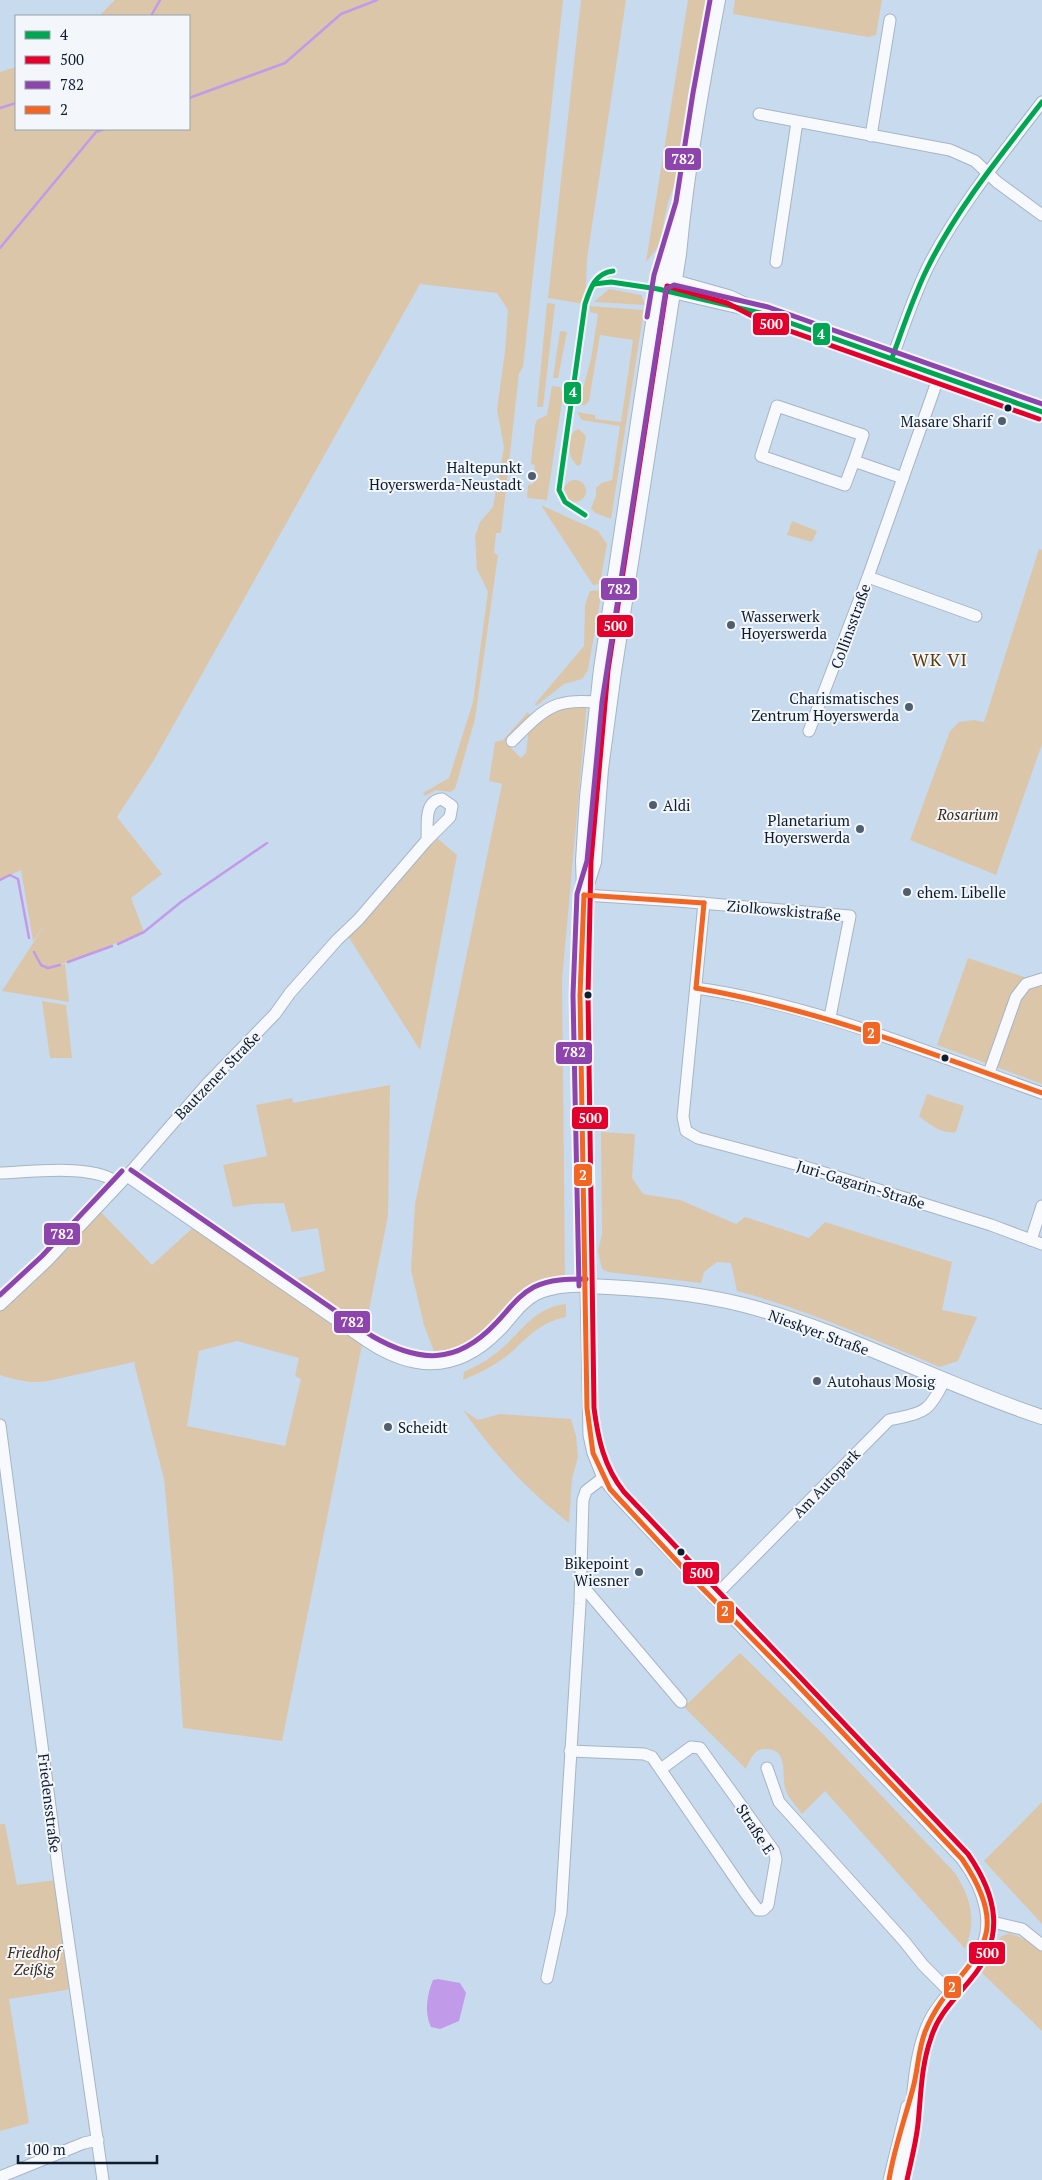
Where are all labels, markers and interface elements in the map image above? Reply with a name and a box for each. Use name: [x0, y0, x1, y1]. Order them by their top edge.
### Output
legend: [15, 15, 190, 130]
text: 4: [60, 24, 68, 44]
text: 500: [60, 49, 84, 69]
text: 782: [60, 74, 84, 94]
text: 2: [60, 99, 68, 119]
line badge: 782: [664, 147, 702, 171]
text: 782: [671, 149, 695, 168]
line badge: 500: [752, 312, 790, 336]
text: 500: [759, 314, 783, 333]
line badge: 4: [812, 322, 831, 346]
text: 4: [817, 324, 825, 343]
line badge: 4: [563, 381, 582, 405]
text: 4: [569, 382, 577, 401]
unlabelled marker: [1003, 403, 1013, 413]
place label: Masare Sharif: [901, 411, 993, 431]
marker: Masare Sharif: [996, 415, 1008, 427]
place label: Haltepunkt Hoyerswerda-Neustadt: [369, 457, 522, 494]
marker: Haltepunkt Hoyerswerda-Neustadt: [526, 470, 538, 482]
line badge: 782: [600, 577, 638, 601]
text: 782: [607, 579, 631, 598]
street label: Collinsstraße: [825, 581, 875, 671]
place label: Wasserwerk Hoyerswerda: [741, 606, 827, 643]
line badge: 500: [596, 614, 634, 638]
text: 500: [603, 616, 627, 635]
marker: Wasserwerk Hoyerswerda: [725, 619, 737, 631]
district label: WK VI: [912, 647, 968, 671]
place label: Charismatisches Zentrum Hoyerswerda: [751, 688, 899, 725]
marker: Charismatisches Zentrum Hoyerswerda: [903, 701, 915, 713]
place label: Aldi: [663, 795, 691, 815]
marker: Aldi: [647, 799, 659, 811]
park label: Rosarium: [936, 804, 999, 824]
place label: Planetarium Hoyerswerda: [764, 810, 850, 847]
marker: Planetarium Hoyerswerda: [854, 823, 866, 835]
place label: ehem. Libelle: [917, 882, 1006, 902]
marker: ehem. Libelle: [901, 886, 913, 898]
street label: Ziolkowskistraße: [726, 895, 842, 925]
unlabelled marker: [583, 990, 593, 1000]
line badge: 2: [862, 1021, 881, 1045]
text: 2: [867, 1023, 875, 1042]
street label: Bautzener Straße: [170, 1026, 264, 1124]
line badge: 782: [555, 1041, 593, 1065]
text: 782: [562, 1042, 586, 1061]
unlabelled marker: [940, 1053, 950, 1063]
line badge: 500: [571, 1106, 609, 1130]
text: 500: [578, 1108, 602, 1127]
street label: Juri-Gagarin-Straße: [794, 1155, 928, 1213]
line badge: 2: [573, 1163, 593, 1187]
text: 2: [579, 1165, 587, 1184]
line badge: 782: [43, 1222, 81, 1246]
text: 782: [50, 1224, 74, 1243]
street label: Nieskyer Straße: [766, 1305, 872, 1359]
line badge: 782: [333, 1310, 371, 1334]
text: 782: [340, 1312, 364, 1331]
place label: Autohaus Mosig: [827, 1371, 936, 1391]
marker: Autohaus Mosig: [811, 1375, 823, 1387]
place label: Scheidt: [398, 1417, 448, 1437]
marker: Scheidt: [382, 1421, 394, 1433]
street label: Am Autopark: [788, 1444, 864, 1522]
unlabelled marker: [676, 1547, 686, 1557]
place label: Bikepoint Wiesner: [564, 1553, 629, 1590]
line badge: 500: [682, 1561, 720, 1585]
text: 500: [689, 1563, 713, 1582]
marker: Bikepoint Wiesner: [633, 1566, 645, 1578]
line badge: 2: [716, 1600, 735, 1624]
text: 2: [721, 1601, 729, 1620]
street label: Friedensstraße: [34, 1752, 66, 1854]
street label: Straße E: [732, 1800, 780, 1858]
line badge: 500: [968, 1941, 1006, 1965]
park label: Friedhof Zeißig: [6, 1942, 63, 1979]
text: 500: [975, 1943, 999, 1962]
line badge: 2: [943, 1975, 962, 1999]
text: 2: [948, 1977, 956, 1996]
scale bar: [18, 2132, 156, 2164]
text: 100 m: [25, 2139, 66, 2159]

